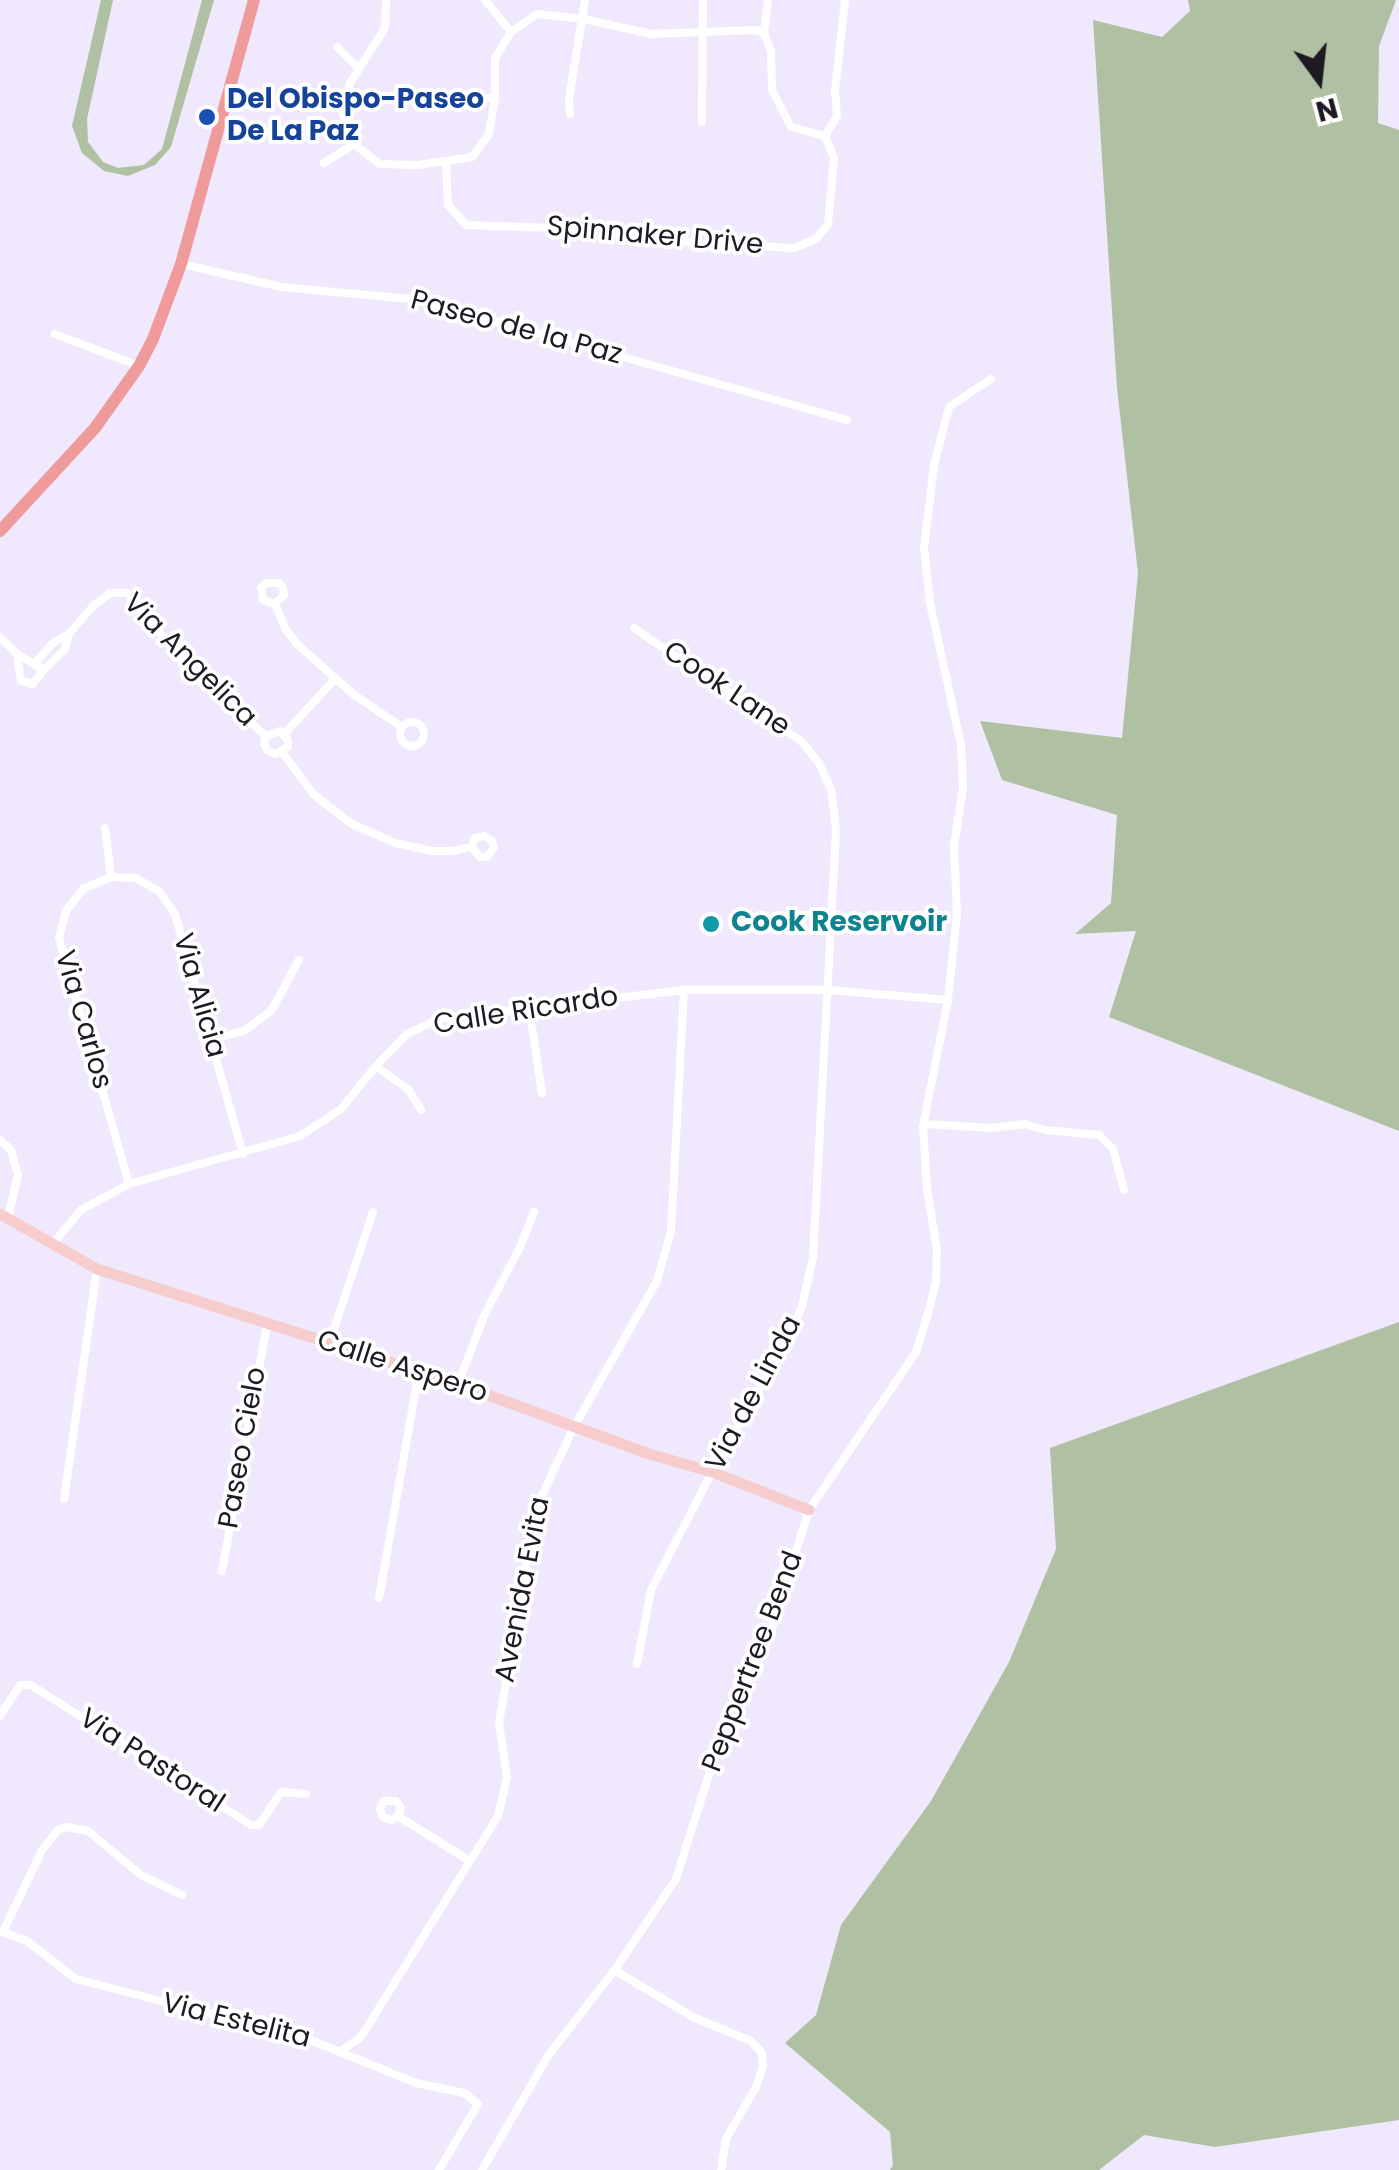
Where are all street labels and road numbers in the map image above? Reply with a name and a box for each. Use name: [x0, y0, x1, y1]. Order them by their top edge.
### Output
street label: Spinnaker Drive: [545, 211, 765, 263]
street label: Paseo de la Paz: [407, 285, 625, 373]
street label: Via Angelica: [115, 587, 263, 735]
street label: Cook Lane: [656, 635, 796, 745]
street label: Via Alicia: [164, 930, 232, 1062]
street label: Via Carlos: [46, 947, 118, 1093]
street label: Calle Ricardo: [431, 981, 621, 1043]
street label: Via de Linda: [700, 1311, 810, 1477]
street label: Calle Aspero: [312, 1325, 492, 1411]
street label: Paseo Cielo: [213, 1365, 275, 1531]
street label: Avenida Evita: [490, 1494, 558, 1686]
street label: Peppertree Bend: [696, 1547, 812, 1777]
street label: Via Pastoral: [72, 1703, 230, 1821]
street label: Via Estelita: [158, 1987, 314, 2057]

